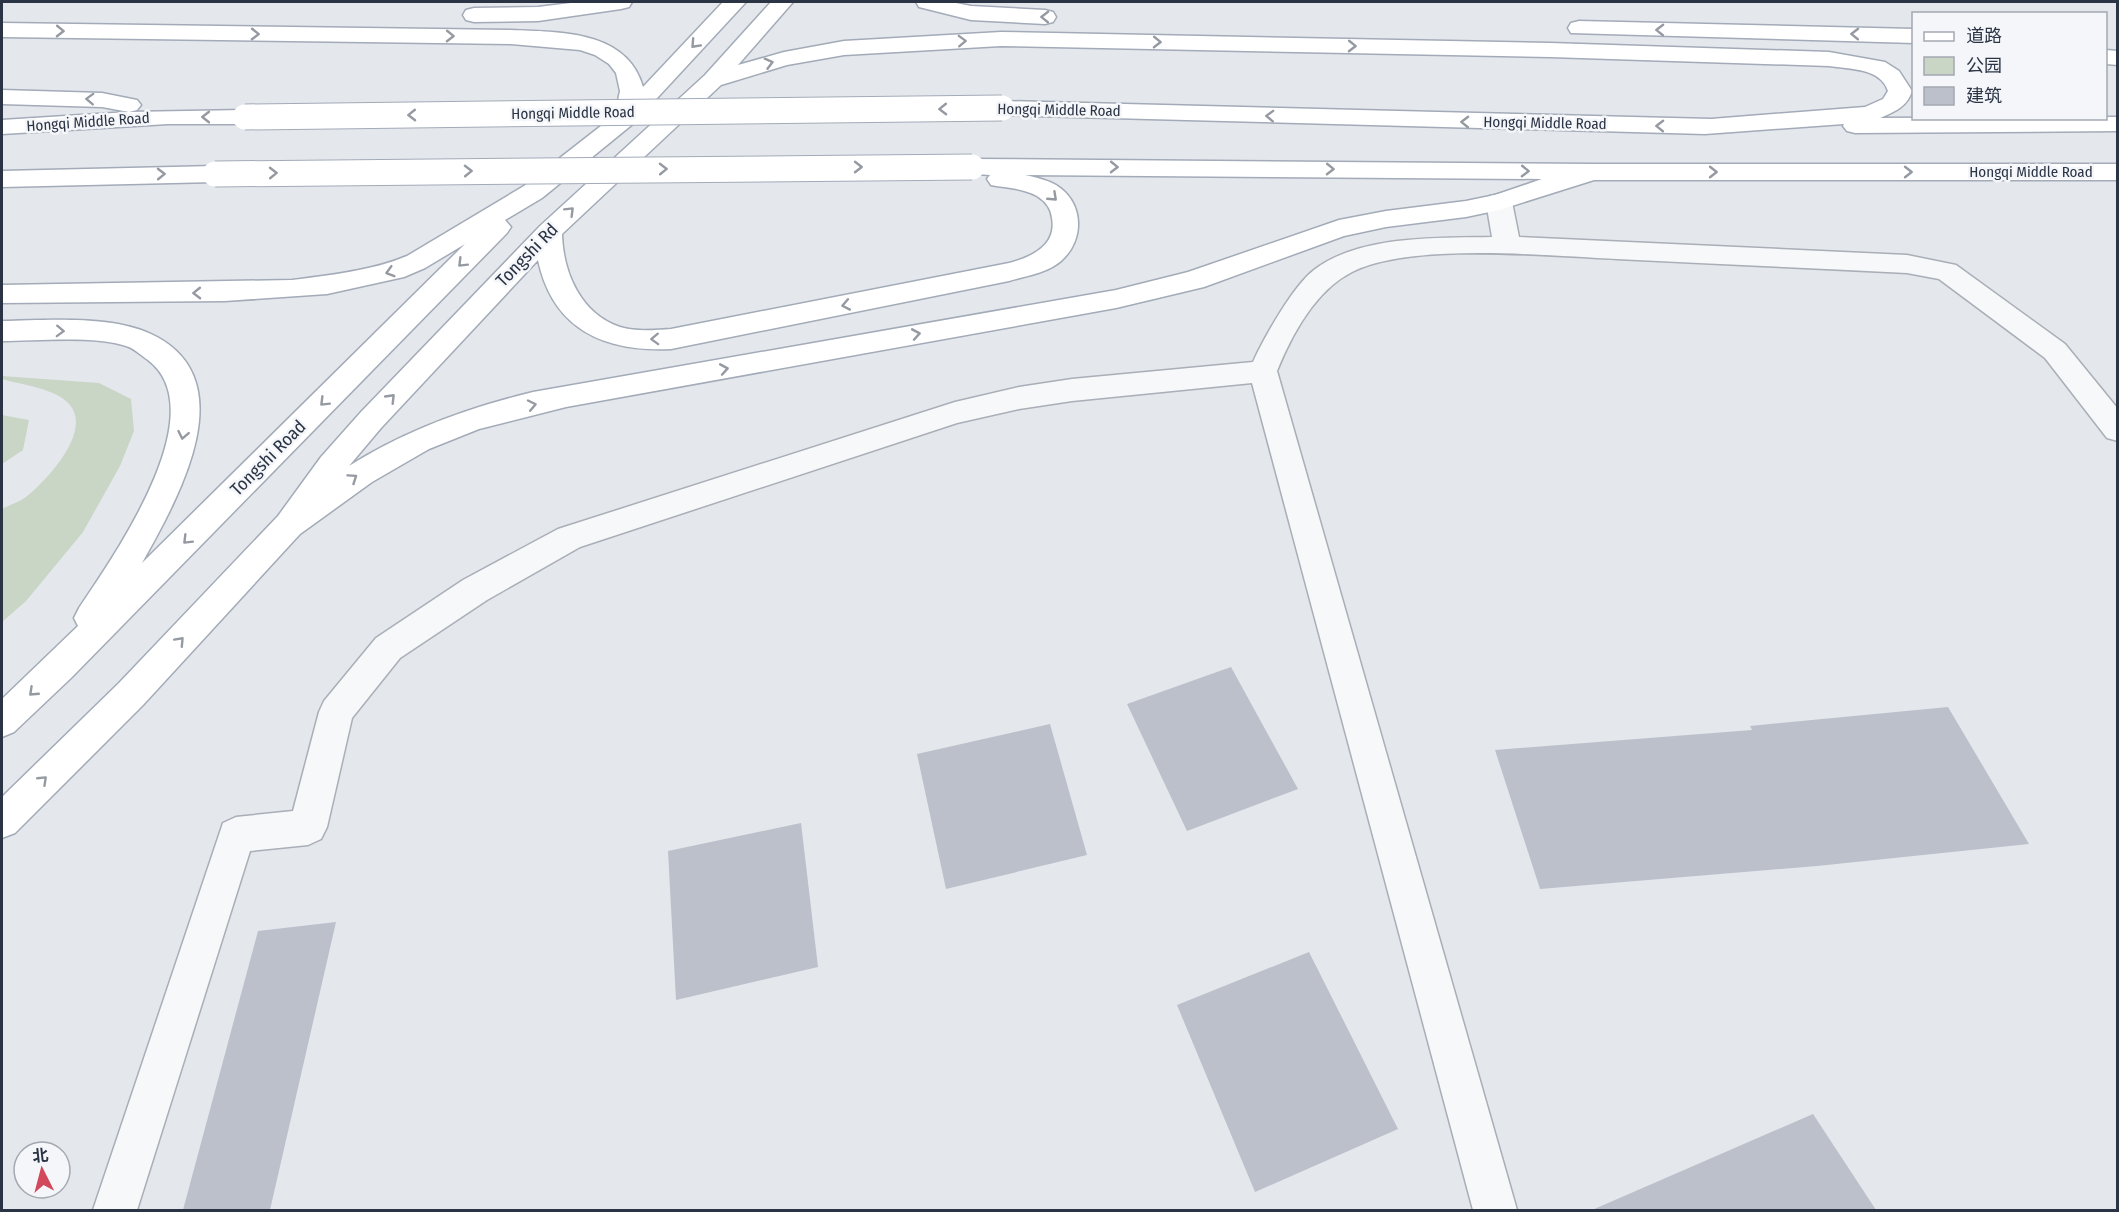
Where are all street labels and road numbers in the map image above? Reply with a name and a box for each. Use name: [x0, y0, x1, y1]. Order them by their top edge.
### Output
street label: Hongqi Middle Road: [997, 100, 1121, 120]
street label: Hongqi Middle Road: [511, 103, 635, 123]
street label: Hongqi Middle Road: [26, 109, 150, 135]
street label: Hongqi Middle Road: [1483, 113, 1607, 133]
street label: Hongqi Middle Road: [1969, 163, 2093, 181]
street label: Tongshi Rd: [491, 219, 563, 291]
street label: Tongshi Road: [226, 416, 310, 500]

